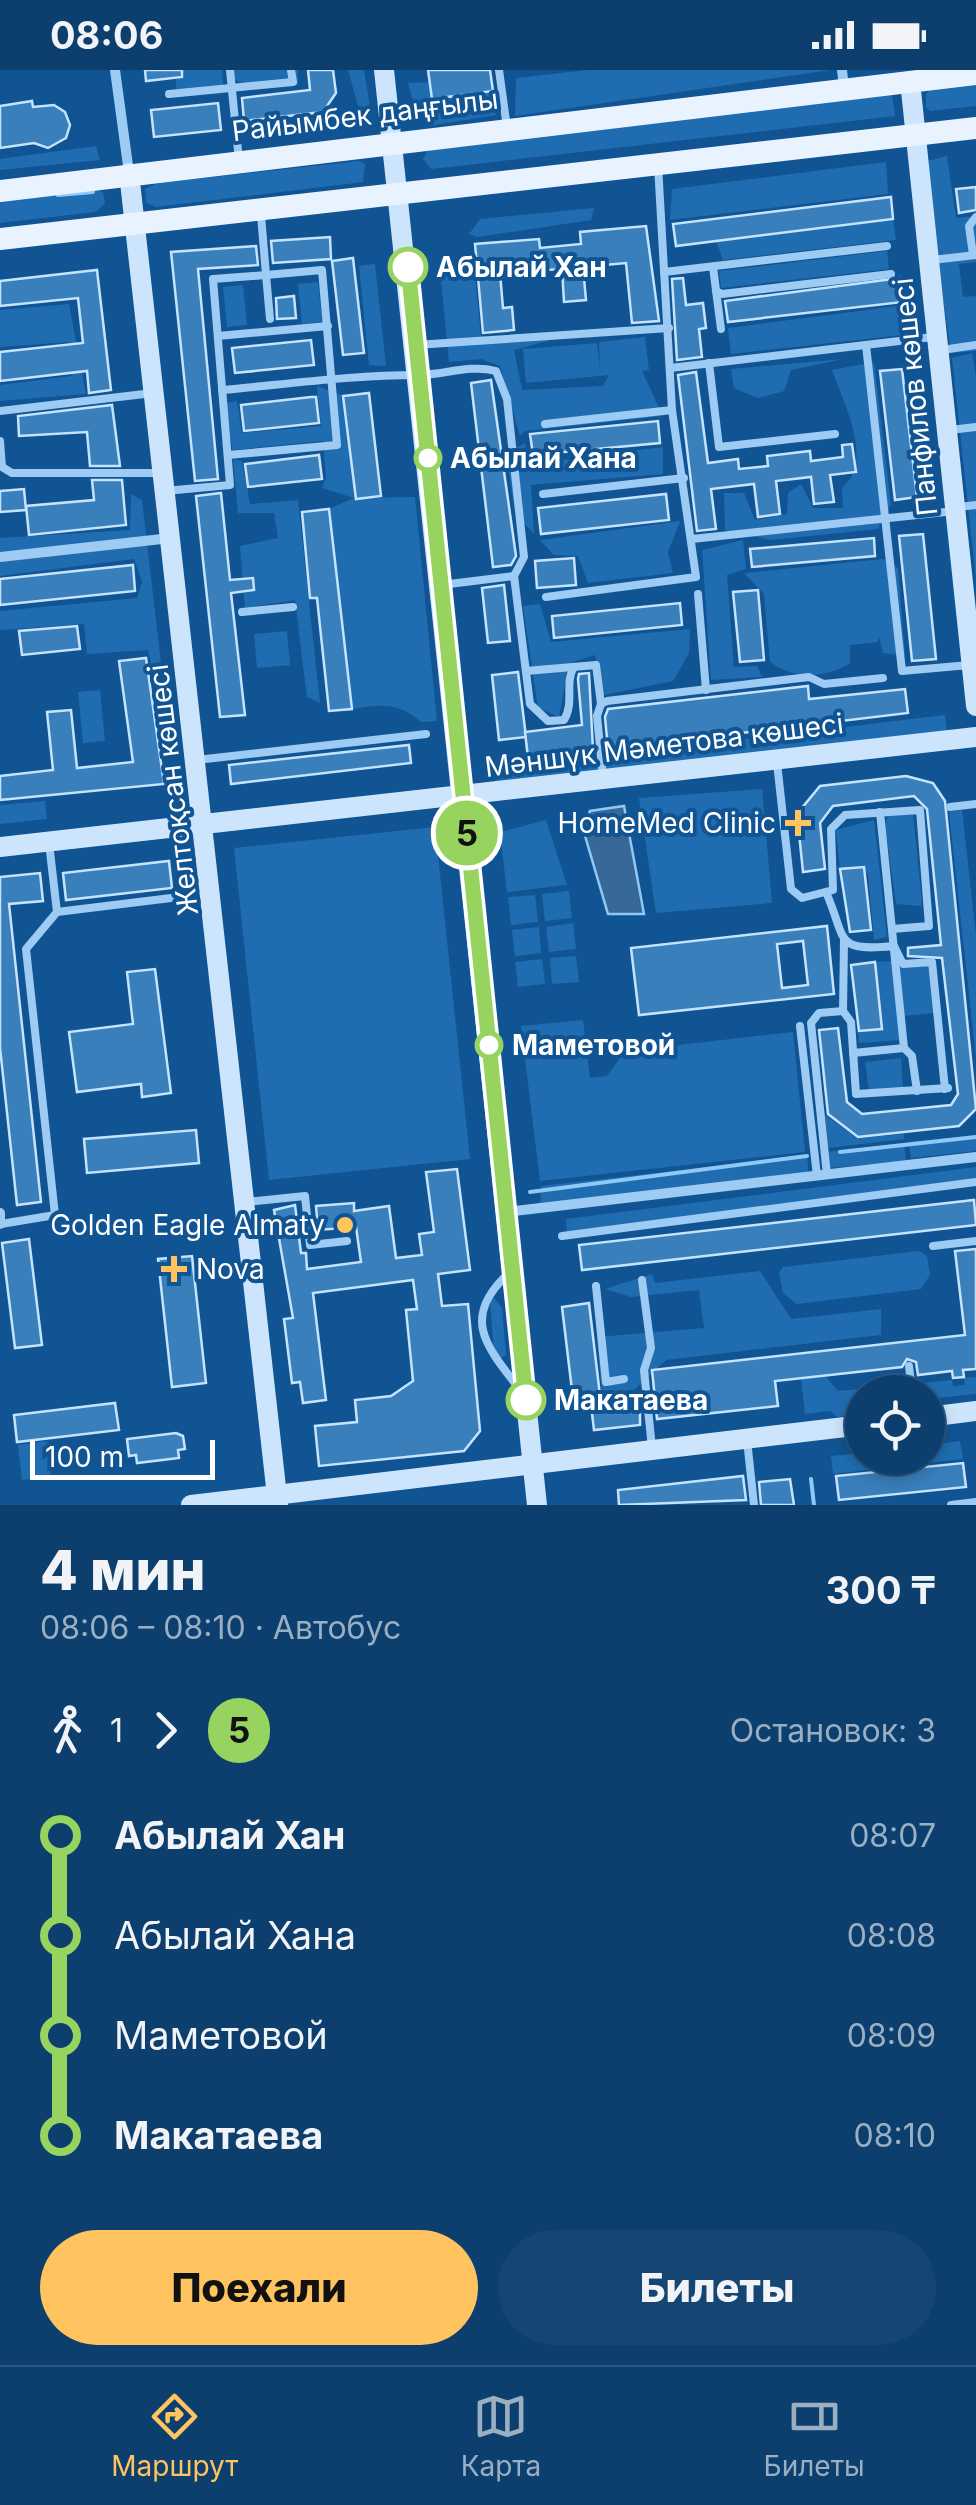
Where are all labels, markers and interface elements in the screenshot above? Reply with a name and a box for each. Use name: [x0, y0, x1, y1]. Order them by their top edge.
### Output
text: 08:06: [50, 12, 163, 58]
street label: Райымбек даңғылы: [230, 82, 500, 148]
marker: Абылай Хан: [389, 248, 427, 286]
place label: Абылай Хан: [436, 250, 607, 284]
street label: Панфилов көшесі: [886, 276, 944, 518]
place label: Абылай Хана: [450, 441, 637, 475]
marker: Абылай Хана: [415, 445, 441, 471]
street label: Желтоқсан көшесі: [141, 662, 205, 918]
street label: Мәншүк Мәметова көшесі: [483, 706, 845, 784]
line badge: 5: [434, 800, 500, 866]
place label: HomeMed Clinic: [558, 806, 776, 840]
marker: HomeMed Clinic: [785, 810, 811, 836]
text: 5: [456, 812, 478, 854]
place label: Маметовой: [512, 1028, 675, 1062]
marker: Маметовой: [476, 1032, 502, 1058]
place label: Golden Eagle Almaty: [50, 1208, 325, 1242]
marker: Golden Eagle Almaty: [334, 1214, 356, 1236]
place label: Nova: [196, 1252, 265, 1286]
marker: Nova: [161, 1256, 187, 1282]
map controls: [845, 1375, 945, 1475]
button: locate: [845, 1375, 945, 1475]
marker: Макатаева: [507, 1381, 545, 1419]
place label: Макатаева: [554, 1383, 708, 1417]
scale bar: [30, 1435, 215, 1480]
text: 100 m: [45, 1440, 124, 1474]
text: 4 мин: [40, 1537, 205, 1603]
text: 300 ₸: [826, 1567, 936, 1613]
text: 08:06 – 08:10 · Автобус: [40, 1608, 401, 1647]
icon: walk: [40, 1703, 95, 1758]
icon: forward: [138, 1703, 193, 1758]
text: 5: [228, 1709, 250, 1751]
text: 1: [110, 1711, 123, 1750]
text: Остановок: 3: [730, 1711, 936, 1750]
text: Абылай Хан: [114, 1812, 346, 1858]
text: 08:07: [849, 1816, 936, 1855]
text: Абылай Хана: [114, 1912, 356, 1958]
text: 08:08: [847, 1916, 936, 1955]
text: Маметовой: [114, 2012, 328, 2058]
text: 08:09: [847, 2016, 936, 2055]
text: Макатаева: [114, 2112, 323, 2158]
text: 08:10: [854, 2116, 936, 2155]
button: Поехали: [40, 2230, 478, 2345]
button: Билеты: [498, 2230, 936, 2345]
tab: Маршрут: [111, 2389, 238, 2483]
tab: Карта: [461, 2389, 541, 2483]
tab: Билеты: [764, 2389, 865, 2483]

